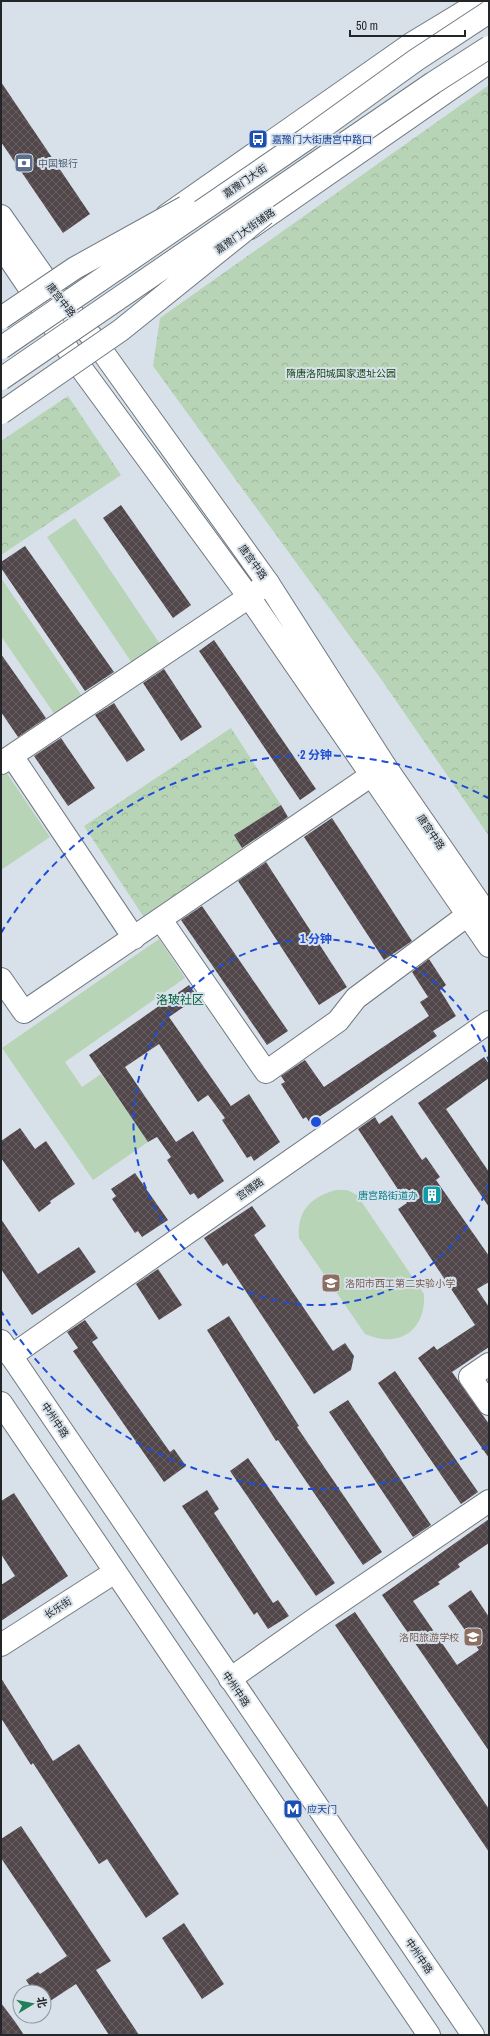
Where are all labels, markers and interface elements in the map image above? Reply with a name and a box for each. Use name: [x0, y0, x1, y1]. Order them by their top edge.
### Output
scale bar: [350, 12, 465, 38]
text: 50 m: [356, 18, 378, 34]
bus stop icon: 嘉豫门大街唐宫中路口: [247, 128, 269, 150]
place label: 嘉豫门大街唐宫中路口: [272, 133, 372, 146]
bank icon: 中国银行: [13, 152, 35, 174]
place label: 中国银行: [38, 157, 78, 170]
street label: 嘉豫门大街: [221, 162, 269, 200]
street label: 嘉豫门大街辅路: [213, 206, 277, 256]
street label: 唐宫中路: [44, 280, 78, 320]
park label: 隋唐洛阳城国家遗址公园: [286, 367, 396, 380]
street label: 唐宫中路: [236, 542, 270, 582]
text: 2 分钟: [300, 747, 332, 763]
street label: 唐宫中路: [414, 812, 448, 852]
text: 1 分钟: [300, 931, 332, 947]
district label: 洛玻社区: [156, 992, 204, 1008]
centre of rings: [309, 1115, 323, 1129]
street label: 宫隅路: [234, 1175, 266, 1203]
building icon: 唐宫路街道办: [421, 1184, 443, 1206]
place label: 唐宫路街道办: [358, 1189, 418, 1202]
school or university icon: 洛阳市西工第二实验小学: [320, 1272, 342, 1294]
place label: 洛阳市西工第二实验小学: [345, 1277, 455, 1290]
street label: 中州中路: [38, 1400, 72, 1440]
street label: 长乐街: [42, 1594, 74, 1622]
school or university icon: 洛阳旅游学校: [462, 1626, 484, 1648]
place label: 洛阳旅游学校: [399, 1631, 459, 1644]
street label: 中州中路: [219, 1669, 253, 1709]
metro station icon: 应天门: [282, 1798, 304, 1820]
place label: 应天门: [307, 1803, 337, 1816]
street label: 中州中路: [402, 1936, 436, 1976]
north arrow: [12, 1984, 52, 2024]
text: 北: [34, 1996, 50, 2009]

